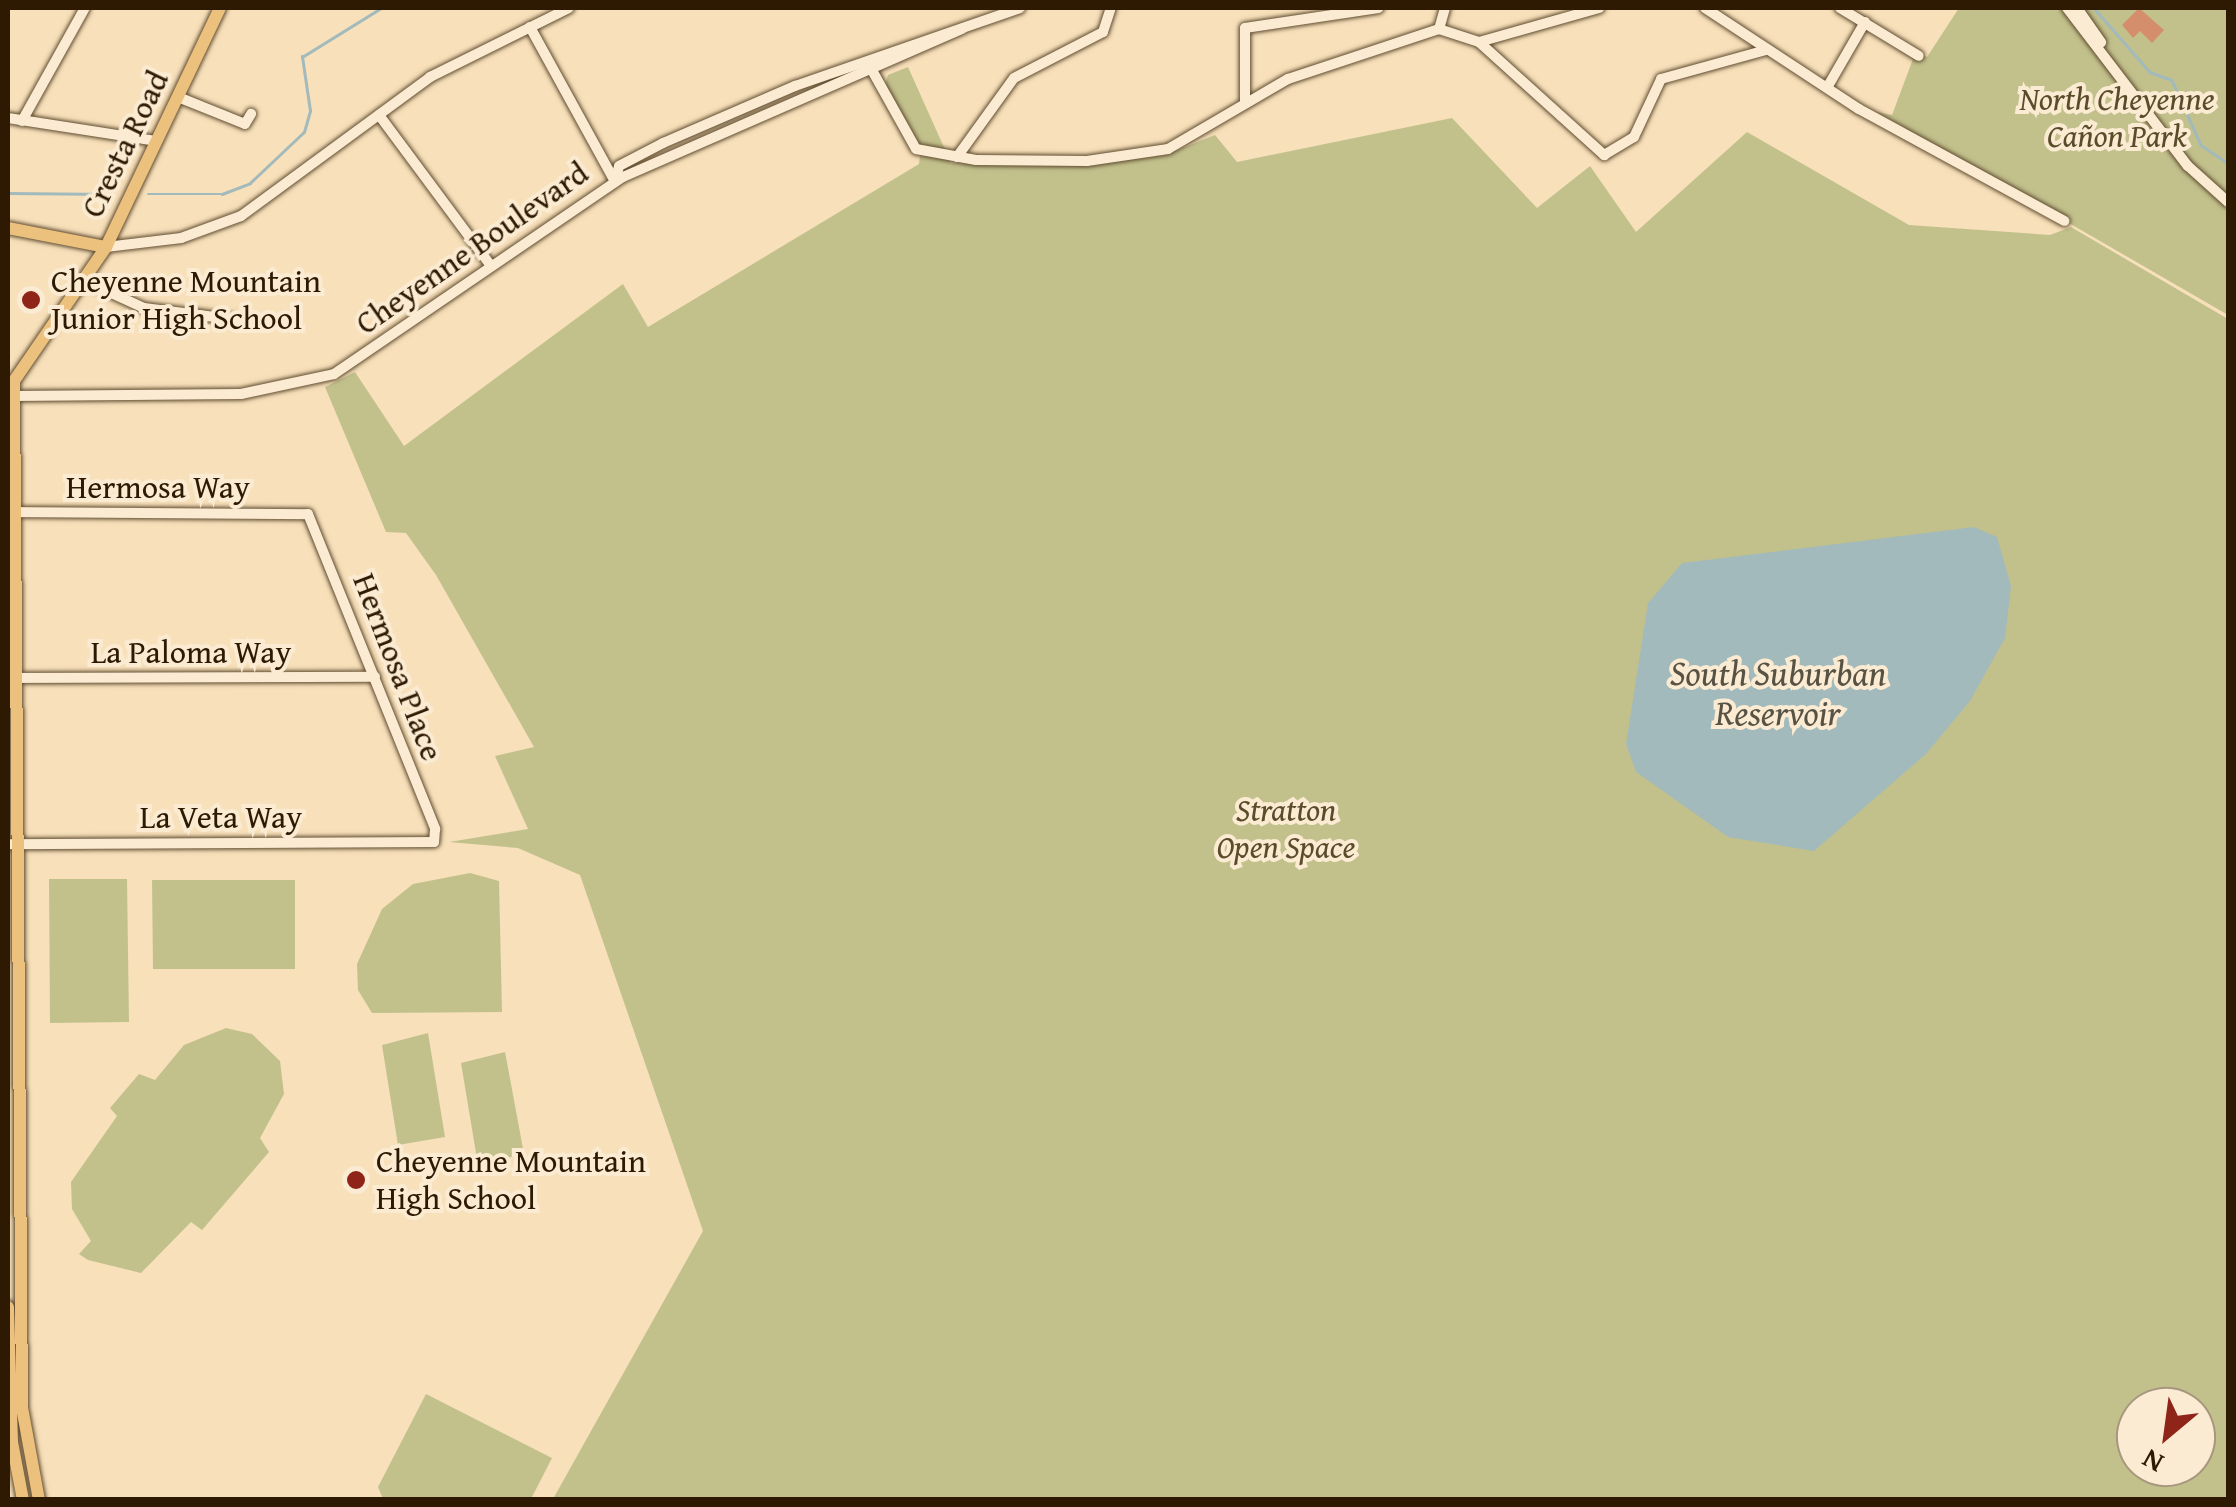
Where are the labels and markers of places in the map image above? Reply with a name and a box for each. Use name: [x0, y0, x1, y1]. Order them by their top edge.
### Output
place label: Cheyenne Mountain Junior High School: [51, 263, 321, 338]
marker: Cheyenne Mountain Junior High School: [20, 289, 42, 311]
place label: Cheyenne Mountain High School: [376, 1143, 646, 1218]
marker: Cheyenne Mountain High School: [345, 1169, 367, 1191]

